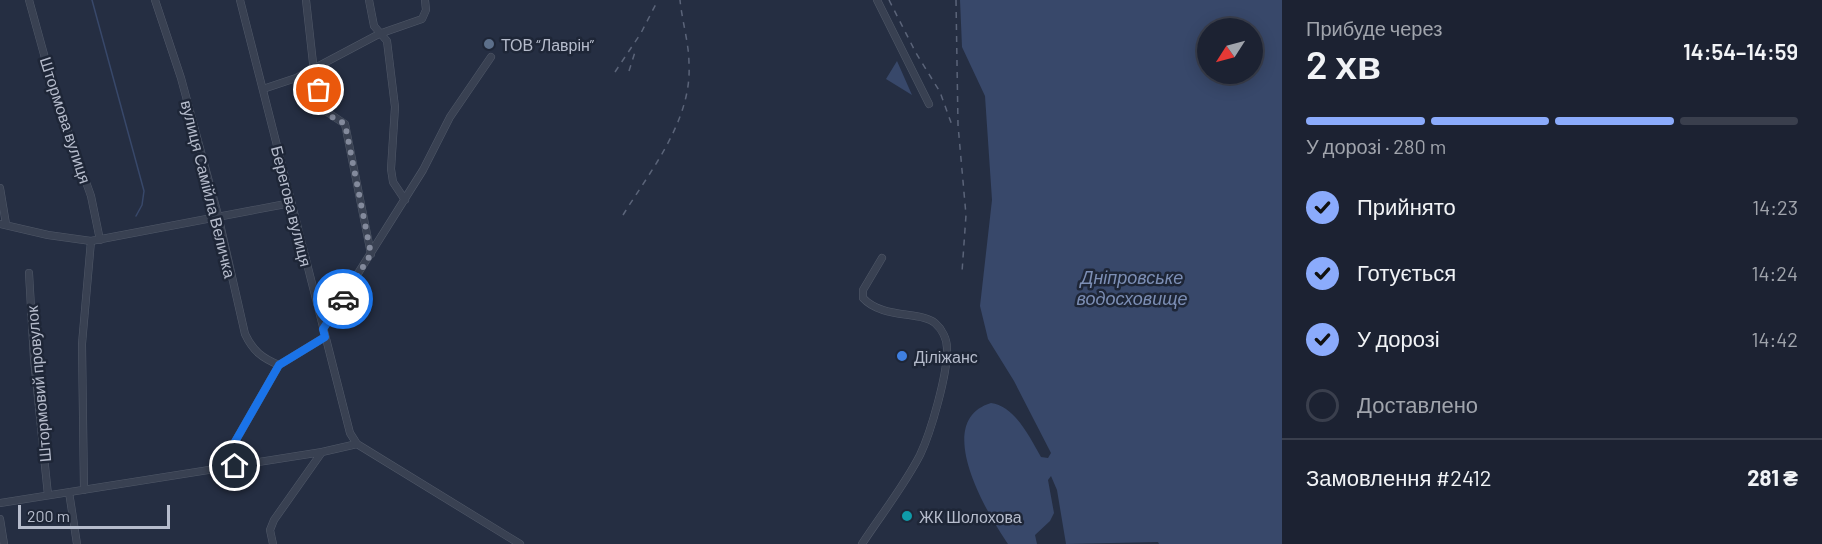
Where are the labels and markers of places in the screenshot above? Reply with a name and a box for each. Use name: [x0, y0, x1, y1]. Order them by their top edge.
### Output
place label: ТОВ “Лаврін”: [501, 35, 595, 54]
marker: ТОВ “Лаврін”: [482, 37, 496, 51]
pin: [293, 64, 344, 115]
place label: Діліжанс: [914, 347, 978, 366]
marker: Діліжанс: [895, 349, 909, 363]
pin: [209, 440, 260, 491]
place label: ЖК Шолохова: [919, 507, 1022, 526]
marker: ЖК Шолохова: [900, 509, 914, 523]

